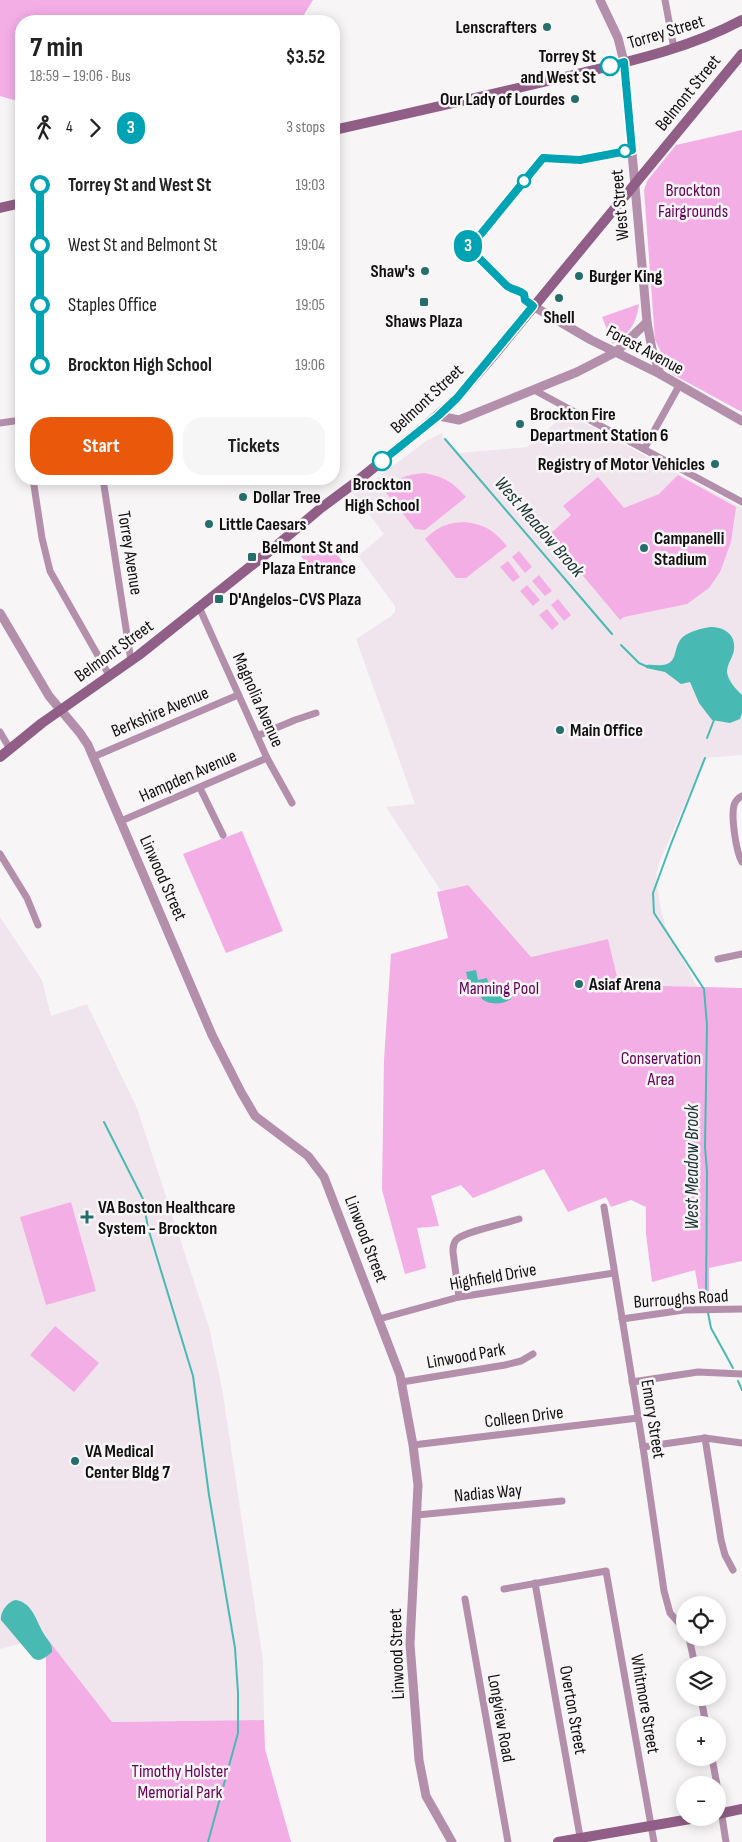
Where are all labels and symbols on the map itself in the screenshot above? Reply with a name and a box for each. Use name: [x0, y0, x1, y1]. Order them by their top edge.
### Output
street label: Torrey Street: [625, 10, 707, 54]
place label: Lenscrafters: [456, 17, 537, 38]
marker: Lenscrafters: [541, 21, 553, 33]
place label: Torrey St and West St: [520, 46, 596, 88]
street label: Belmont Street: [651, 50, 725, 135]
marker: Torrey St and West St: [600, 56, 620, 76]
place label: Our Lady of Lourdes: [440, 89, 565, 110]
marker: Our Lady of Lourdes: [569, 93, 581, 105]
unlabelled marker: [618, 144, 632, 158]
street label: West Street: [606, 168, 634, 242]
unlabelled marker: [517, 174, 531, 188]
park label: Brockton Fairgrounds: [658, 180, 728, 222]
line badge: 3: [452, 230, 484, 262]
place label: Shaw's: [371, 261, 415, 282]
marker: Shaw's: [419, 265, 431, 277]
place label: Burger King: [589, 266, 663, 287]
marker: Burger King: [573, 270, 585, 282]
marker: Shell: [553, 292, 565, 304]
marker: Shaws Plaza: [418, 296, 430, 308]
place label: Shell: [543, 307, 575, 328]
place label: Shaws Plaza: [385, 311, 463, 332]
street label: Forest Avenue: [603, 321, 687, 379]
street label: Belmont Street: [386, 360, 468, 438]
place label: Brockton Fire Department Station 6: [530, 404, 669, 446]
marker: Brockton Fire Department Station 6: [514, 418, 526, 430]
marker: Brockton High School: [372, 451, 392, 471]
place label: Registry of Motor Vehicles: [538, 454, 705, 475]
marker: Registry of Motor Vehicles: [709, 458, 721, 470]
water label: West Meadow Brook: [489, 472, 589, 583]
place label: Brockton High School: [345, 474, 419, 516]
place label: Dollar Tree: [253, 487, 321, 508]
marker: Dollar Tree: [237, 491, 249, 503]
street label: Torrey Avenue: [113, 510, 147, 596]
place label: Little Caesars: [219, 514, 307, 535]
marker: Little Caesars: [203, 518, 215, 530]
place label: Campanelli Stadium: [654, 528, 724, 570]
place label: Belmont St and Plaza Entrance: [262, 537, 359, 579]
marker: Campanelli Stadium: [638, 542, 650, 554]
marker: Belmont St and Plaza Entrance: [246, 551, 258, 563]
place label: D'Angelos-CVS Plaza: [229, 589, 361, 610]
marker: D'Angelos-CVS Plaza: [213, 593, 225, 605]
street label: Belmont Street: [71, 615, 158, 686]
street label: Magnolia Avenue: [228, 650, 288, 750]
street label: Berkshire Avenue: [108, 682, 212, 742]
place label: Main Office: [570, 720, 643, 741]
marker: Main Office: [554, 724, 566, 736]
street label: Hampden Avenue: [136, 745, 240, 807]
street label: Linwood Street: [135, 832, 191, 924]
place label: Asiaf Arena: [588, 974, 661, 995]
park label: Manning Pool: [459, 978, 539, 999]
marker: Asiaf Arena: [573, 978, 585, 990]
park label: Conservation Area: [621, 1048, 701, 1090]
water label: West Meadow Brook: [681, 1103, 704, 1230]
street label: Linwood Street: [340, 1193, 392, 1286]
place label: VA Boston Healthcare System - Brockton: [98, 1197, 236, 1239]
marker: VA Boston Healthcare System - Brockton: [80, 1210, 94, 1224]
street label: Highfield Drive: [448, 1259, 538, 1295]
street label: Burroughs Road: [633, 1285, 729, 1313]
street label: Linwood Park: [425, 1339, 507, 1373]
street label: Emory Street: [636, 1378, 670, 1460]
street label: Colleen Drive: [483, 1402, 565, 1432]
place label: VA Medical Center Bldg 7: [85, 1441, 170, 1483]
marker: VA Medical Center Bldg 7: [69, 1455, 81, 1467]
street label: Nadias Way: [453, 1480, 523, 1506]
street label: Linwood Street: [385, 1608, 409, 1700]
street label: Whitmore Street: [626, 1653, 664, 1756]
street label: Overton Street: [555, 1664, 591, 1756]
street label: Longview Road: [483, 1672, 519, 1764]
park label: Timothy Holster Memorial Park: [132, 1761, 228, 1803]

